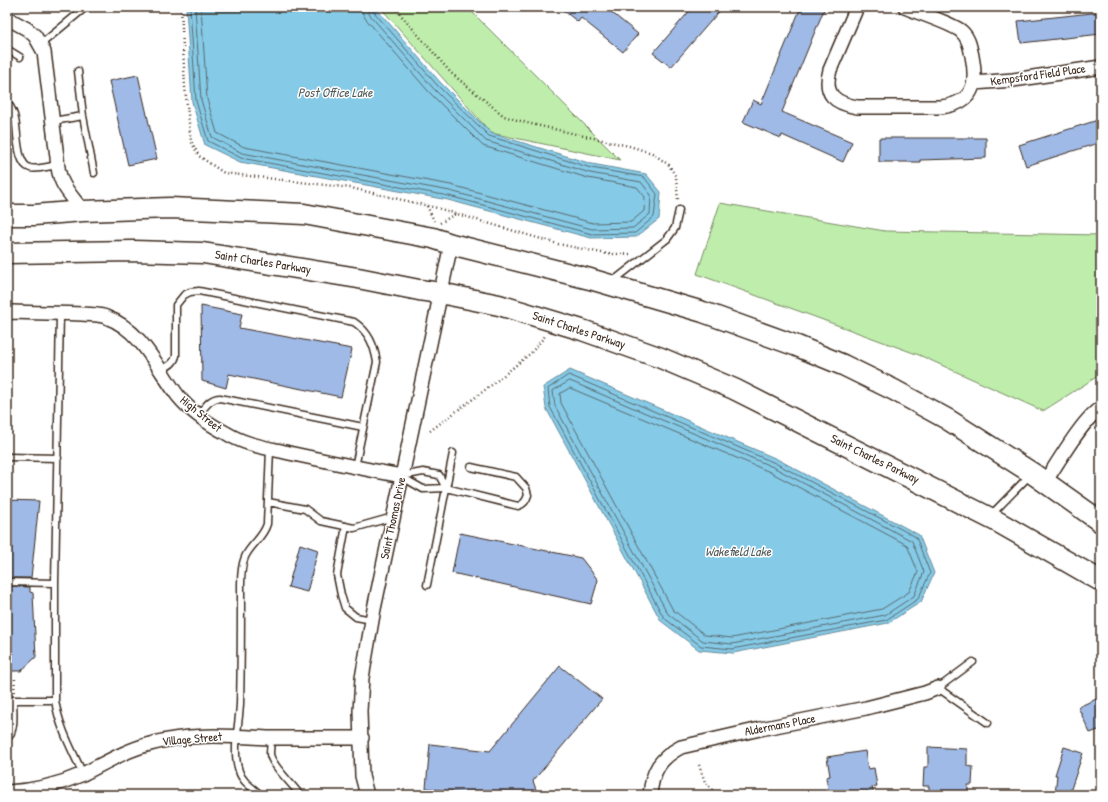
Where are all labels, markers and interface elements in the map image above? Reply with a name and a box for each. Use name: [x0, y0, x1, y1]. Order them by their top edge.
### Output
street label: Kempsford Field Place: [989, 59, 1087, 90]
water label: Post Office Lake: [298, 83, 373, 101]
street label: Saint Charles Parkway: [214, 246, 312, 277]
street label: Saint Charles Parkway: [530, 306, 628, 353]
street label: High Street: [177, 391, 227, 436]
street label: Saint Charles Parkway: [828, 430, 923, 487]
street label: Saint Thomas Drive: [376, 475, 410, 561]
water label: Wakefield Lake: [705, 542, 772, 560]
street label: Aldermans Place: [743, 709, 817, 740]
street label: Village Street: [161, 727, 224, 750]

